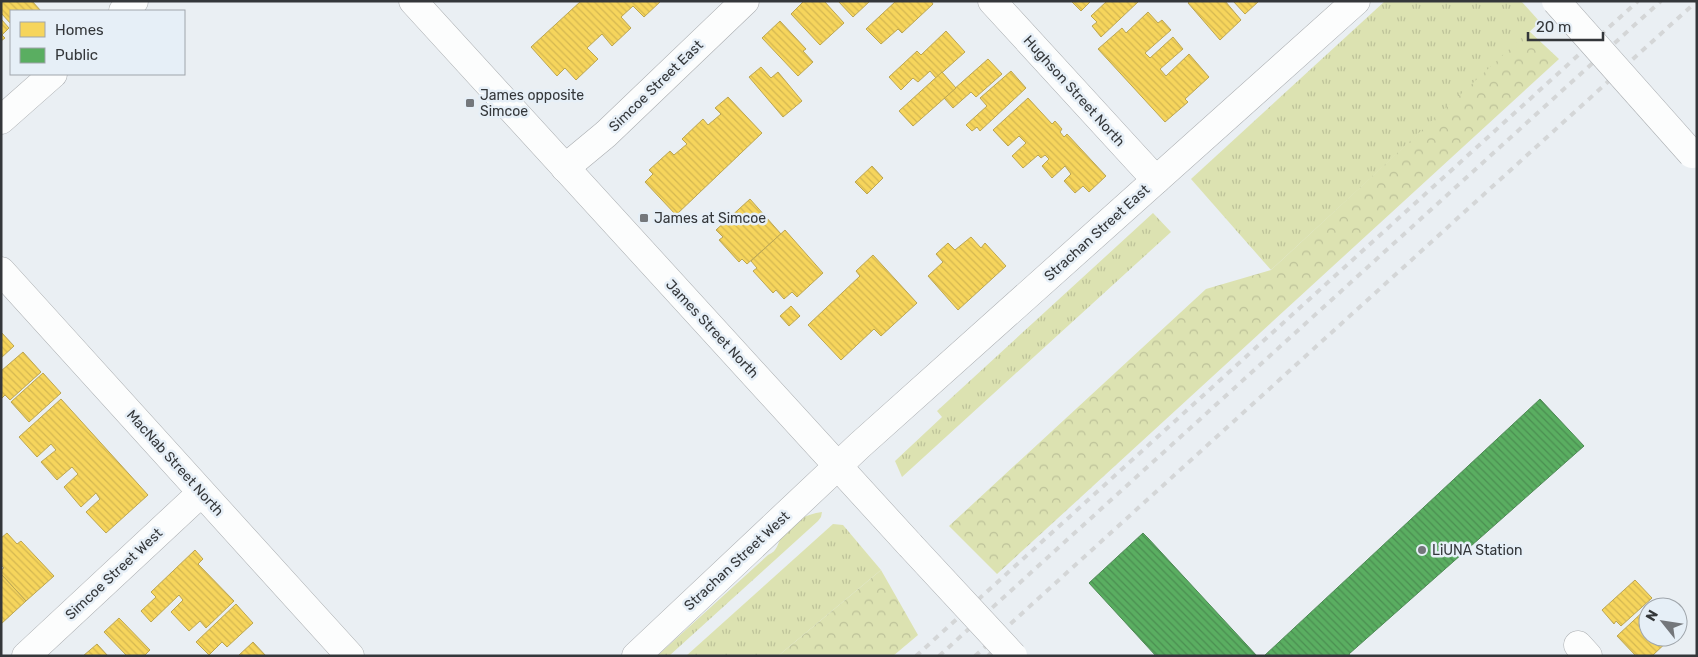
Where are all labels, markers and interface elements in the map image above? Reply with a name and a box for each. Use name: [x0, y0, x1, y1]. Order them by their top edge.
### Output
legend: [10, 10, 185, 75]
scale bar: [1528, 10, 1603, 42]
text: 20 m: [1536, 18, 1571, 36]
text: Homes: [55, 21, 104, 39]
street label: Hughson Street North: [1020, 32, 1128, 150]
street label: Simcoe Street East: [605, 36, 707, 135]
text: Public: [55, 46, 98, 64]
place label: James opposite Simcoe: [480, 87, 584, 120]
marker: James opposite Simcoe: [464, 97, 476, 109]
street label: Strachan Street East: [1041, 181, 1154, 285]
place label: James at Simcoe: [654, 210, 766, 227]
marker: James at Simcoe: [638, 212, 650, 224]
street label: James Street North: [662, 276, 762, 382]
street label: MacNab Street North: [123, 406, 227, 520]
street label: Strachan Street West: [681, 507, 794, 614]
street label: Simcoe Street West: [62, 524, 166, 623]
place label: LiUNA Station: [1432, 542, 1522, 559]
marker: LiUNA Station: [1416, 544, 1428, 556]
north arrow: [1638, 597, 1688, 647]
text: N: [1642, 607, 1662, 624]

